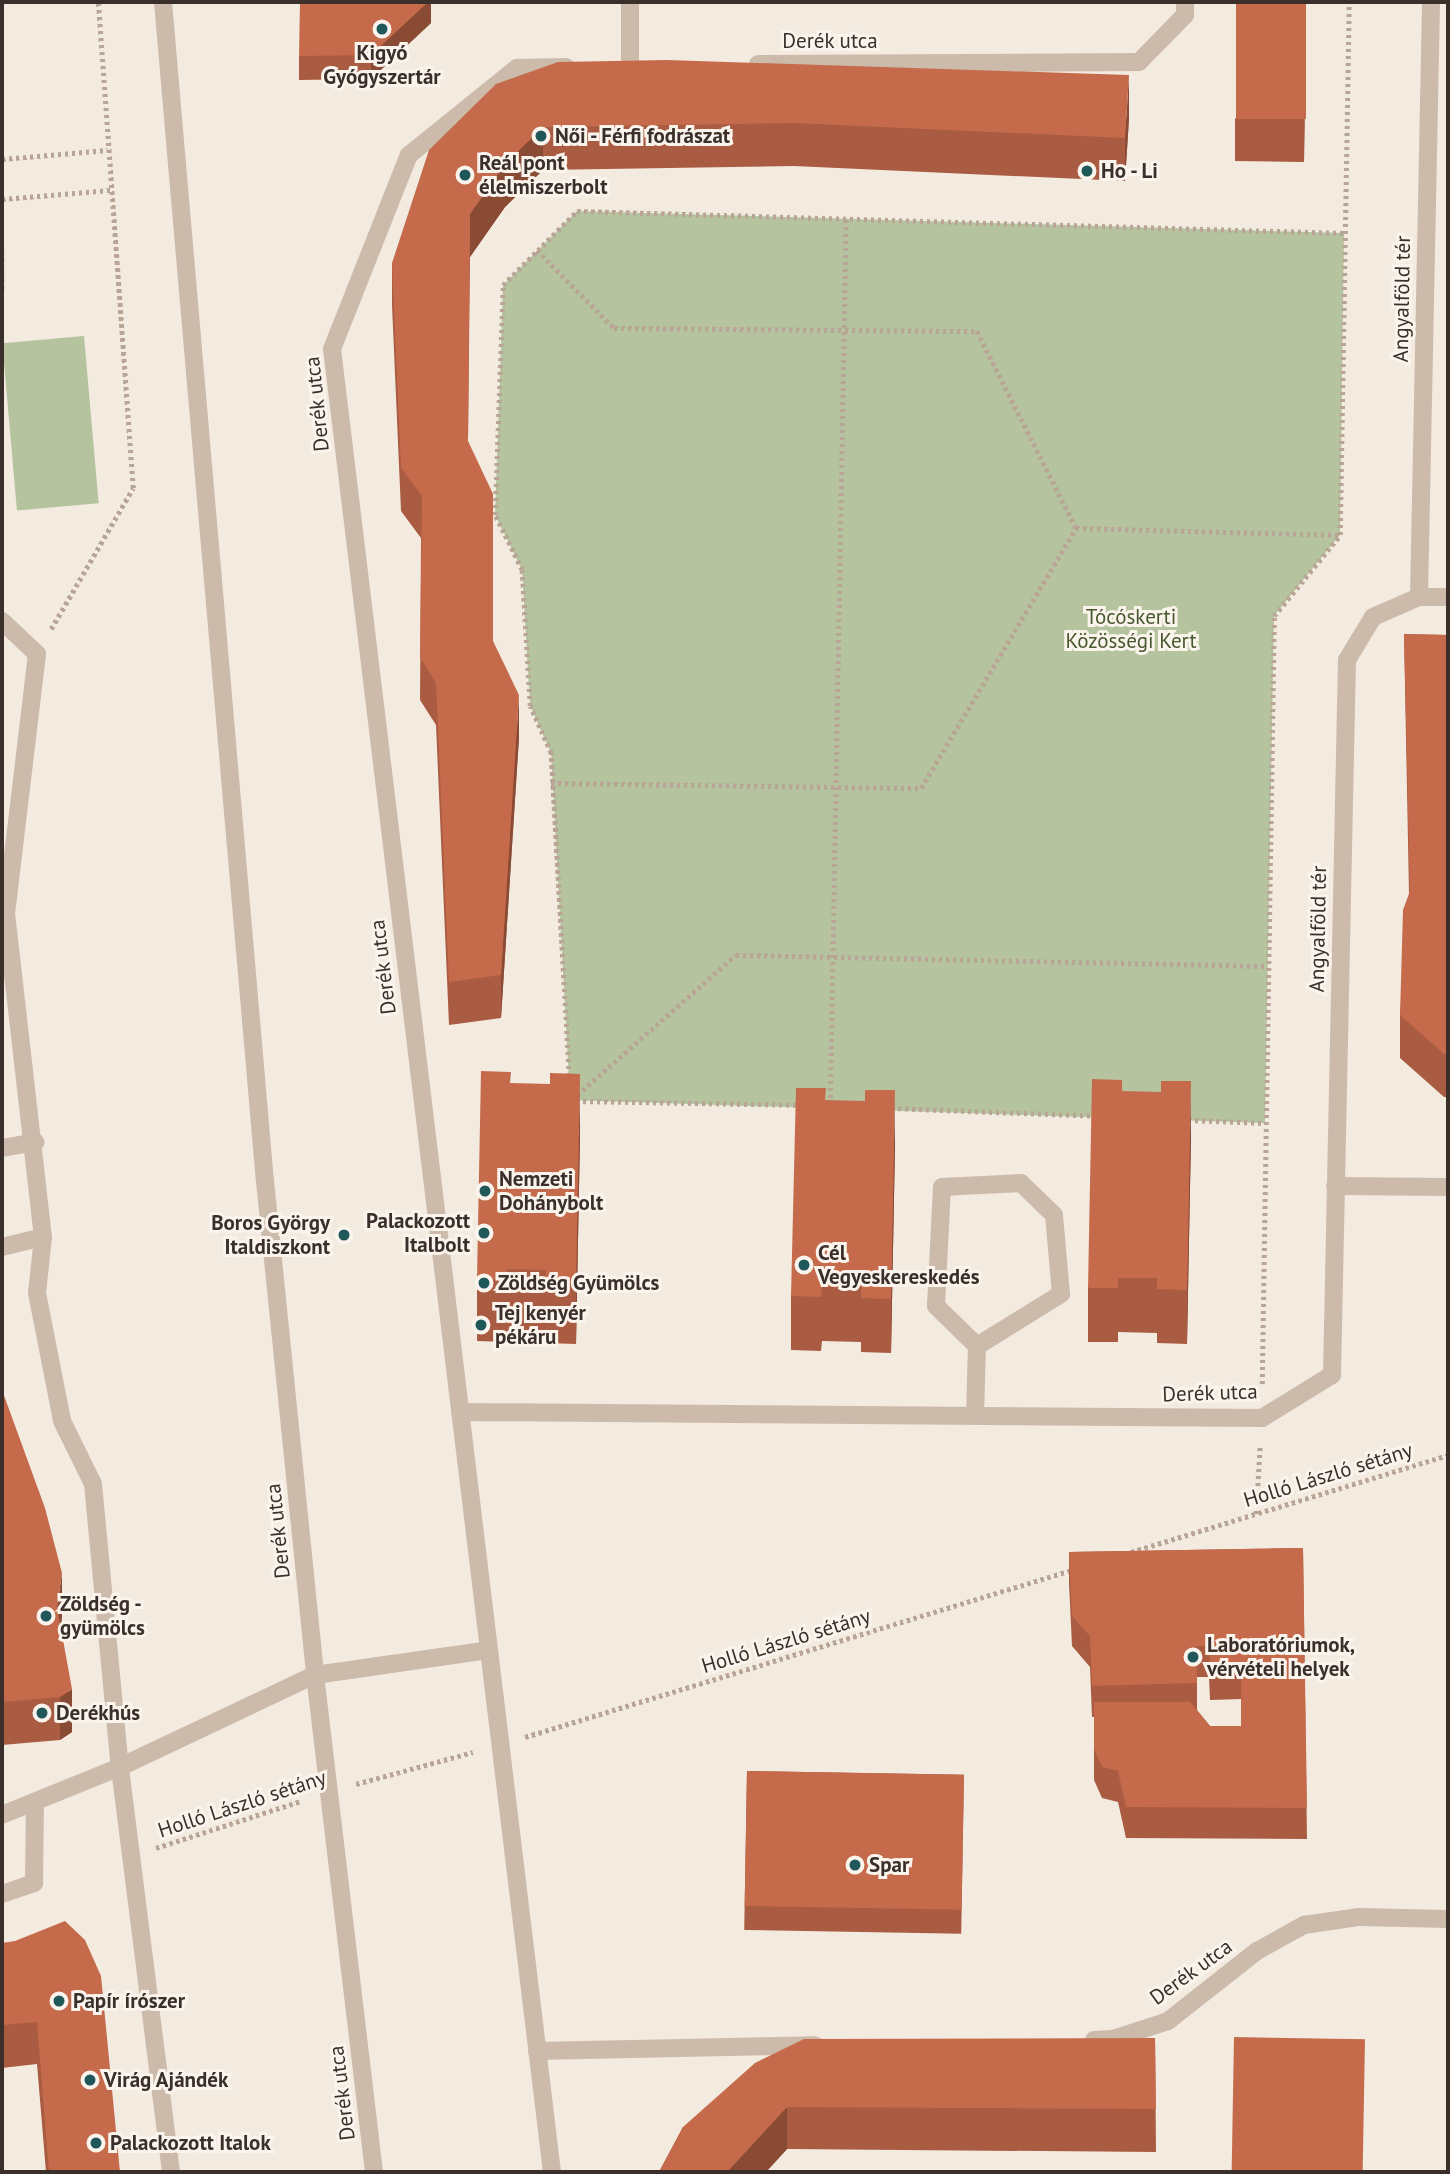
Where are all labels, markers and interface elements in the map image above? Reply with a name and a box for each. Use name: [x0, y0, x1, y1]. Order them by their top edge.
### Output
marker: Kigyó Gyógyszertár: [374, 21, 390, 37]
street label: Derék utca: [782, 28, 878, 54]
place label: Kigyó Gyógyszertár: [323, 40, 441, 90]
place label: Női - Férfi fodrászat: [555, 123, 733, 149]
marker: Női - Férfi fodrászat: [533, 128, 549, 144]
place label: Reál pont élelmiszerbolt: [479, 150, 608, 200]
place label: Ho - Li: [1101, 158, 1161, 184]
marker: Ho - Li: [1079, 163, 1095, 179]
marker: Reál pont élelmiszerbolt: [457, 167, 473, 183]
street label: Angyalföld tér: [1388, 235, 1416, 363]
street label: Derék utca: [299, 355, 335, 453]
park label: Tócóskerti Közösségi Kert: [1065, 604, 1197, 654]
street label: Angyalföld tér: [1304, 865, 1332, 993]
street label: Derék utca: [365, 918, 401, 1016]
place label: Nemzeti Dohánybolt: [499, 1166, 603, 1216]
marker: Nemzeti Dohánybolt: [477, 1183, 493, 1199]
place label: Palackozott Italbolt: [366, 1208, 470, 1258]
place label: Boros György Italdiszkont: [211, 1210, 330, 1260]
marker: Palackozott Italbolt: [476, 1225, 492, 1241]
marker: Boros György Italdiszkont: [336, 1227, 352, 1243]
place label: Cél Vegyeskereskedés: [818, 1240, 980, 1290]
marker: Cél Vegyeskereskedés: [796, 1257, 812, 1273]
place label: Zöldség Gyümölcs: [498, 1270, 660, 1296]
marker: Zöldség Gyümölcs: [476, 1275, 492, 1291]
place label: Tej kenyér pékáru: [495, 1300, 586, 1350]
marker: Tej kenyér pékáru: [473, 1317, 489, 1333]
street label: Derék utca: [1162, 1379, 1258, 1407]
street label: Holló László sétány: [1240, 1437, 1416, 1513]
street label: Derék utca: [260, 1482, 296, 1580]
place label: Zöldség - gyümölcs: [60, 1591, 145, 1641]
street label: Holló László sétány: [698, 1603, 874, 1679]
marker: Zöldség - gyümölcs: [38, 1608, 54, 1624]
place label: Laboratóriumok, vérvételi helyek: [1207, 1632, 1355, 1682]
marker: Laboratóriumok, vérvételi helyek: [1185, 1649, 1201, 1665]
place label: Derékhús: [56, 1700, 140, 1726]
marker: Derékhús: [34, 1705, 50, 1721]
street label: Holló László sétány: [155, 1765, 329, 1843]
place label: Spar: [869, 1852, 909, 1878]
marker: Spar: [847, 1857, 863, 1873]
street label: Derék utca: [1145, 1934, 1237, 2010]
place label: Papír írószer: [73, 1988, 185, 2014]
marker: Papír írószer: [51, 1993, 67, 2009]
street label: Derék utca: [324, 2044, 360, 2142]
place label: Virág Ajándék: [104, 2067, 229, 2093]
marker: Virág Ajándék: [82, 2072, 98, 2088]
place label: Palackozott Italok: [110, 2130, 271, 2156]
marker: Palackozott Italok: [88, 2135, 104, 2151]

